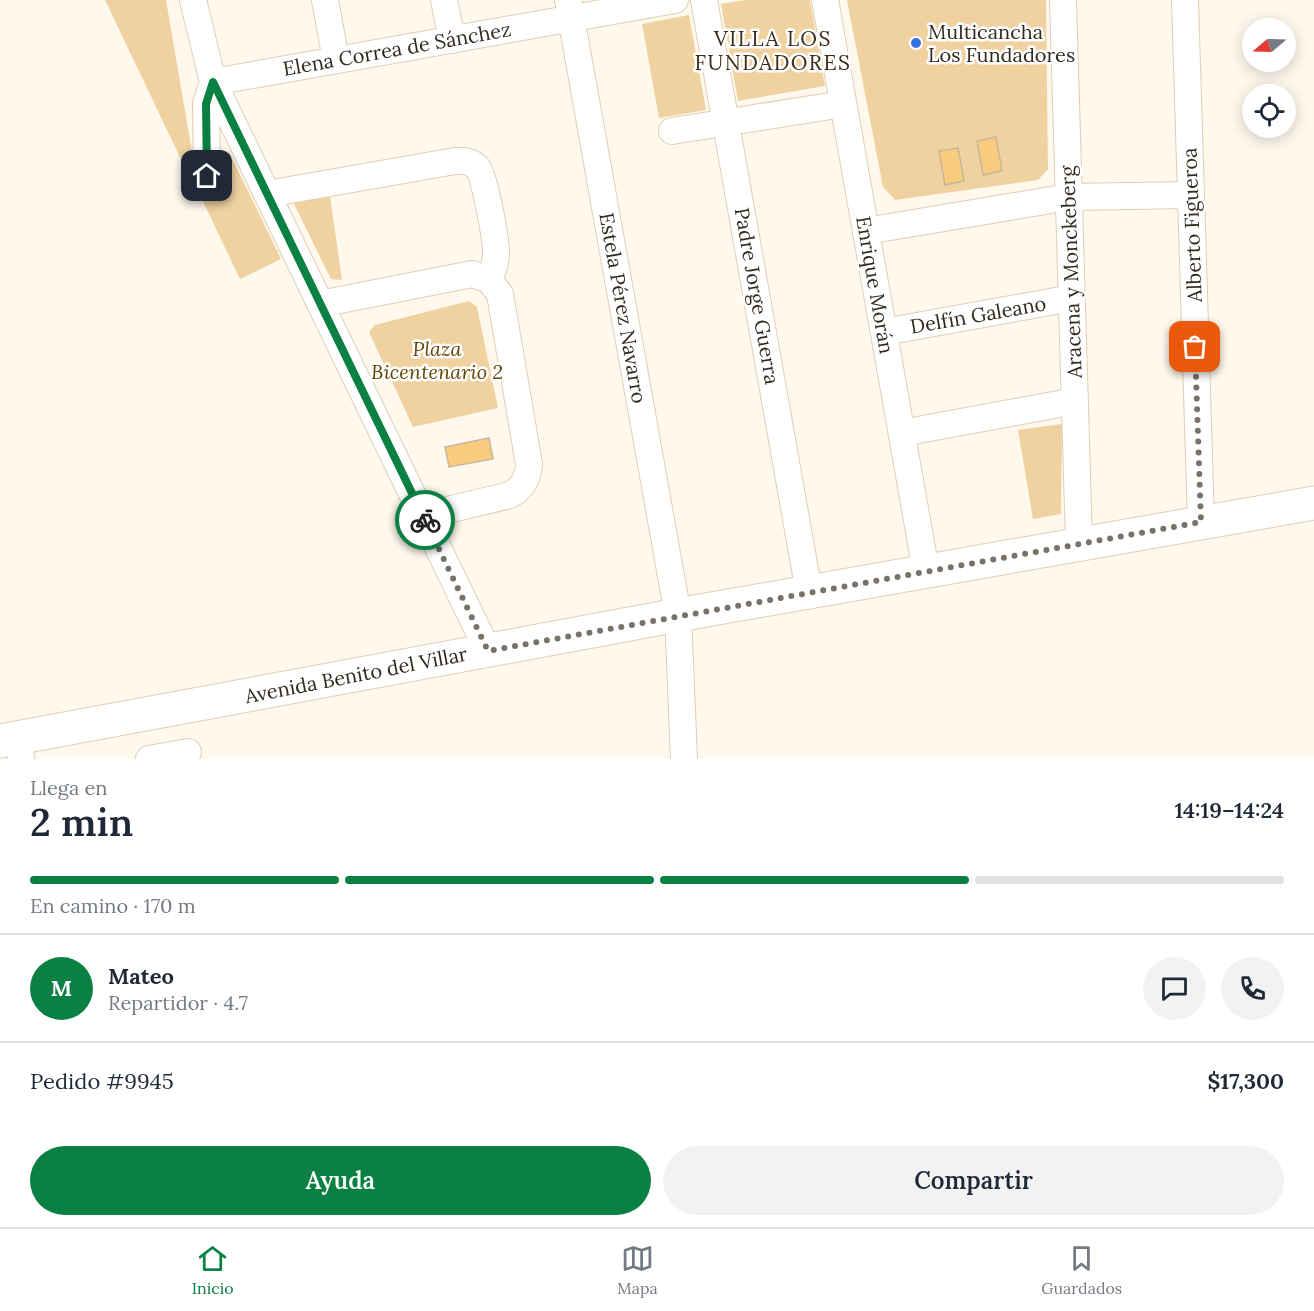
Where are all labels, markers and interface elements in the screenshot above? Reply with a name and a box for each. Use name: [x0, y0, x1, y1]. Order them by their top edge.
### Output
street label: Elena Correa de Sánchez: [281, 16, 513, 81]
north arrow: [1242, 18, 1296, 72]
map controls: [1242, 18, 1296, 138]
place label: Multicancha Los Fundadores: [928, 19, 1075, 67]
district label: VILLA LOS FUNDADORES: [694, 25, 852, 76]
marker: Multicancha Los Fundadores: [909, 36, 923, 50]
button: locate: [1242, 84, 1296, 138]
street label: Alberto Figueroa: [1176, 147, 1207, 304]
pin: [181, 150, 232, 201]
icon: home: [190, 159, 223, 192]
street label: Aracena y Monckeberg: [1054, 164, 1087, 380]
street label: Padre Jorge Guerra: [730, 206, 785, 386]
street label: Estela Pérez Navarro: [594, 211, 653, 405]
street label: Enrique Morán: [851, 214, 900, 356]
street label: Delfín Galeano: [908, 290, 1048, 339]
pin: [1169, 321, 1220, 372]
icon: bag: [1178, 330, 1211, 363]
park label: Plaza Bicentenario 2: [371, 336, 503, 384]
courier: [395, 490, 455, 550]
icon: bike: [409, 504, 442, 537]
street label: Avenida Benito del Villar: [242, 641, 470, 709]
text: Llega en: [30, 775, 107, 800]
text: 14:19–14:24: [1174, 796, 1284, 824]
text: 2 min: [30, 797, 133, 847]
text: En camino · 170 m: [30, 893, 196, 918]
button: chat: [1143, 957, 1206, 1020]
button: phone: [1221, 957, 1284, 1020]
text: Mateo: [108, 962, 174, 990]
text: M: [51, 974, 72, 1002]
text: Repartidor · 4.7: [108, 990, 248, 1015]
text: Pedido #9945: [30, 1067, 174, 1095]
text: $17,300: [1207, 1067, 1284, 1095]
button: Ayuda: [30, 1146, 651, 1215]
button: Compartir: [663, 1146, 1284, 1215]
tab: Inicio: [192, 1242, 234, 1298]
tab: Mapa: [617, 1242, 658, 1298]
tab: Guardados: [1041, 1242, 1122, 1298]

